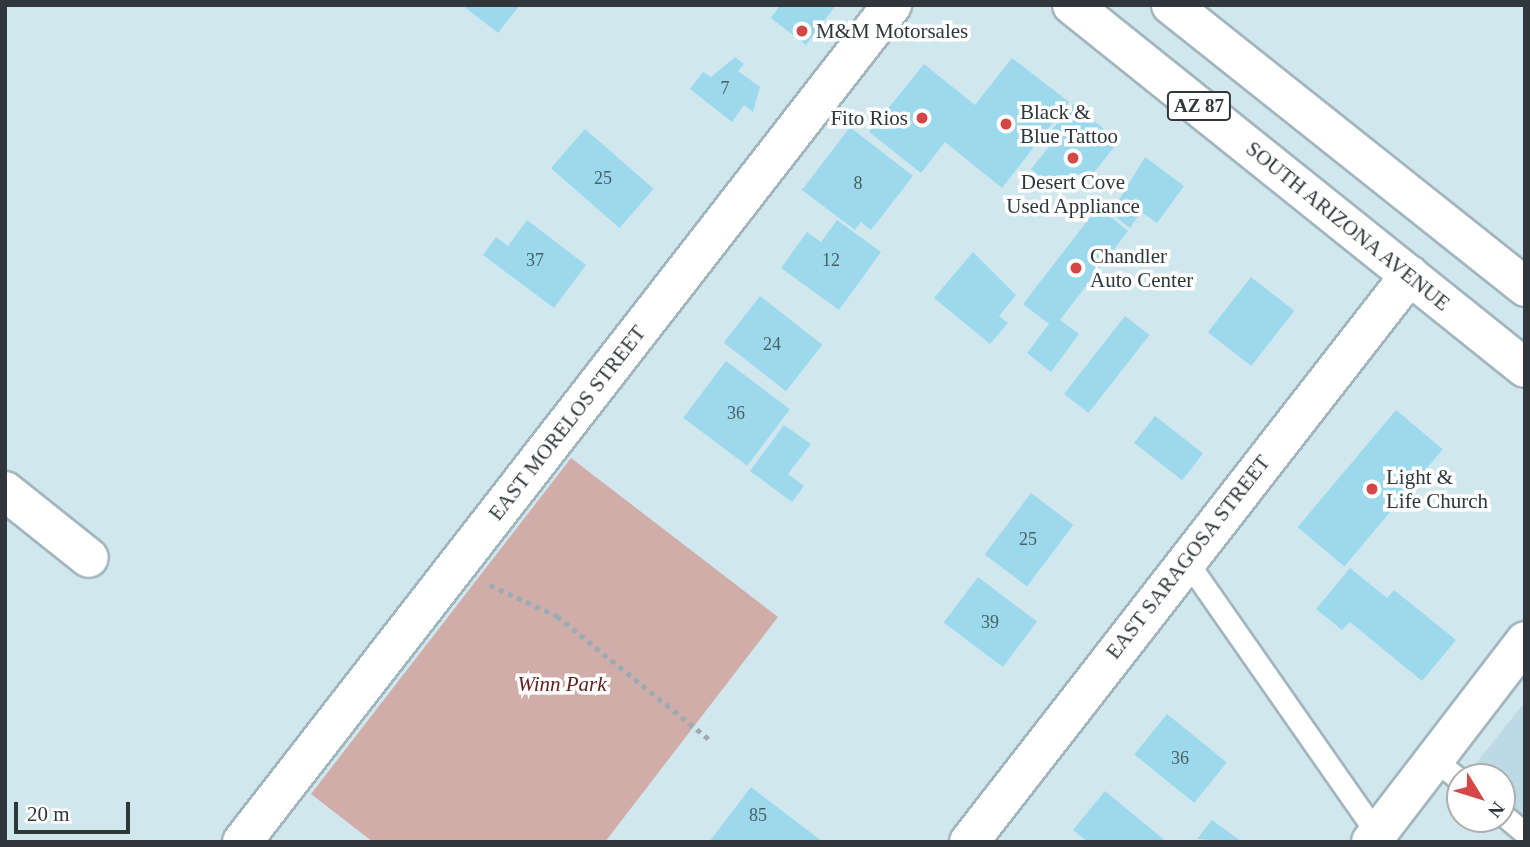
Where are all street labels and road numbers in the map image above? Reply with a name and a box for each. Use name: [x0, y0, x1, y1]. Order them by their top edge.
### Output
road number: AZ 87: [1166, 90, 1232, 122]
street label: SOUTH ARIZONA AVENUE: [1240, 135, 1456, 317]
street label: EAST MORELOS STREET: [483, 321, 651, 525]
street label: EAST SARAGOSA STREET: [1100, 449, 1276, 665]

